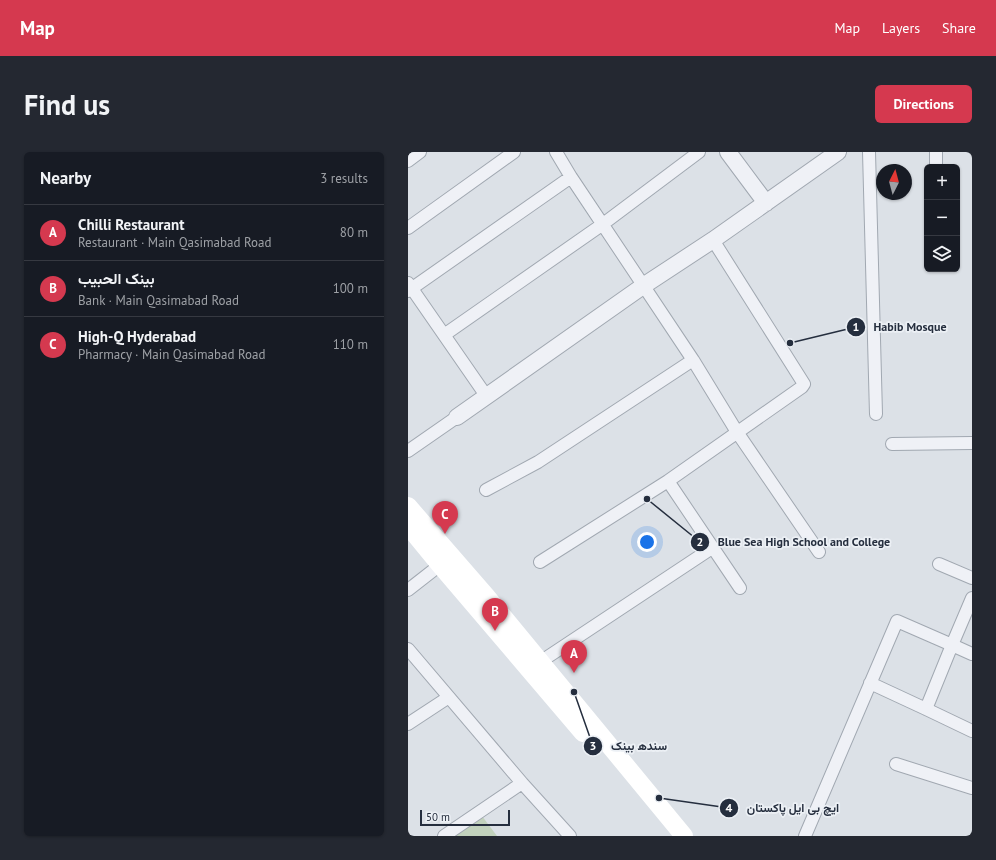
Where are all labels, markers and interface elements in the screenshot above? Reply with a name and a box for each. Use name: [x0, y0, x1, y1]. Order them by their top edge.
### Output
text: Map: [20, 16, 55, 40]
text: Map: [834, 19, 860, 37]
text: Layers: [882, 19, 920, 37]
text: Share: [942, 19, 976, 37]
button: Directions: [875, 85, 972, 123]
text: Find us: [24, 86, 110, 123]
north arrow: [876, 164, 912, 200]
map controls: [924, 164, 960, 272]
button: +: [924, 164, 960, 200]
text: Nearby: [40, 167, 91, 189]
text: 3 results: [320, 170, 368, 187]
button: −: [924, 200, 960, 236]
text: Chilli Restaurant: [78, 215, 184, 234]
text: A: [49, 224, 57, 241]
text: 80 m: [340, 224, 368, 241]
text: Restaurant · Main Qasimabad Road: [78, 234, 271, 251]
button: layers: [924, 236, 960, 272]
text: بينک الحبيب: [78, 269, 155, 288]
text: B: [49, 280, 57, 297]
text: 100 m: [333, 280, 368, 297]
text: Bank · Main Qasimabad Road: [78, 292, 239, 309]
callout: Habib Mosque: [846, 315, 955, 339]
text: 1: [853, 319, 859, 334]
text: Habib Mosque: [874, 319, 947, 334]
text: High-Q Hyderabad: [78, 327, 196, 346]
text: C: [49, 336, 57, 353]
text: 110 m: [333, 336, 368, 353]
text: Pharmacy · Main Qasimabad Road: [78, 346, 266, 363]
pin: C: [432, 501, 458, 534]
callout: Blue Sea High School and College: [690, 530, 898, 554]
your location: [637, 532, 657, 552]
text: 2: [697, 534, 703, 549]
text: Blue Sea High School and College: [718, 534, 890, 549]
pin: B: [482, 598, 508, 631]
pin: A: [561, 640, 587, 673]
callout: سندھ بینک: [583, 734, 675, 758]
text: 3: [590, 738, 596, 753]
text: سندھ بینک: [611, 738, 667, 753]
callout: ایچ بی ایل پاکستان: [719, 796, 848, 820]
text: 4: [726, 800, 733, 815]
text: ایچ بی ایل پاکستان: [747, 800, 839, 816]
scale bar: [420, 808, 510, 827]
text: 50 m: [426, 810, 450, 824]

